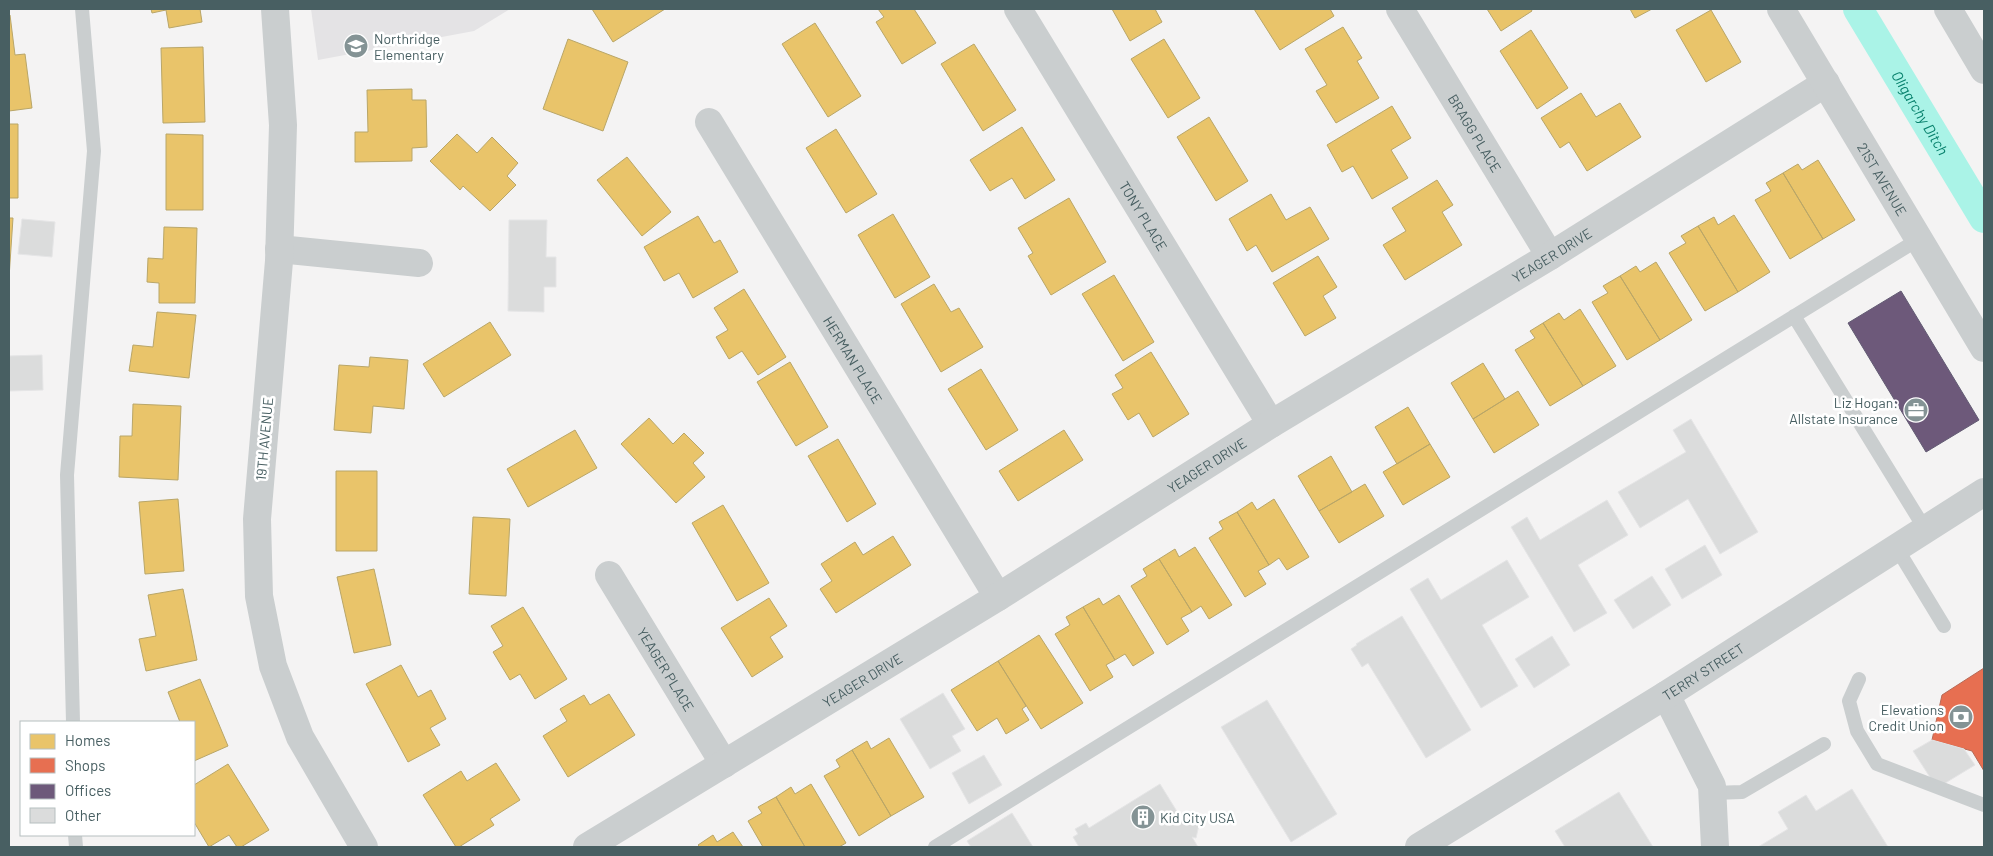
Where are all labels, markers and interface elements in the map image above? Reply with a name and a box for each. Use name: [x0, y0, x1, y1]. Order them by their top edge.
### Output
place label: Northridge Elementary: [374, 30, 444, 63]
school or university icon: Northridge Elementary: [343, 33, 369, 59]
water label: Oligarchy Ditch: [1888, 67, 1953, 158]
street label: BRAGG PLACE: [1445, 91, 1505, 175]
street label: 21ST AVENUE: [1854, 139, 1911, 219]
street label: TONY PLACE: [1116, 178, 1172, 254]
street label: YEAGER DRIVE: [1509, 224, 1595, 286]
street label: HERMAN PLACE: [820, 313, 887, 406]
place label: Liz Hogan: Allstate Insurance: [1789, 394, 1898, 427]
street label: 19TH AVENUE: [252, 397, 276, 481]
office icon: Liz Hogan: Allstate Insurance: [1903, 397, 1929, 423]
street label: YEAGER DRIVE: [1164, 433, 1249, 496]
street label: YEAGER PLACE: [634, 624, 698, 714]
street label: TERRY STREET: [1659, 639, 1747, 704]
street label: YEAGER DRIVE: [819, 649, 905, 710]
place label: Elevations Credit Union: [1869, 701, 1944, 734]
bank icon: Elevations Credit Union: [1948, 704, 1974, 730]
legend: [20, 721, 195, 836]
text: Homes: [65, 731, 110, 749]
text: Shops: [65, 756, 105, 774]
text: Offices: [65, 781, 111, 799]
building icon: Kid City USA: [1130, 804, 1156, 830]
text: Other: [65, 806, 102, 824]
place label: Kid City USA: [1160, 809, 1235, 826]

